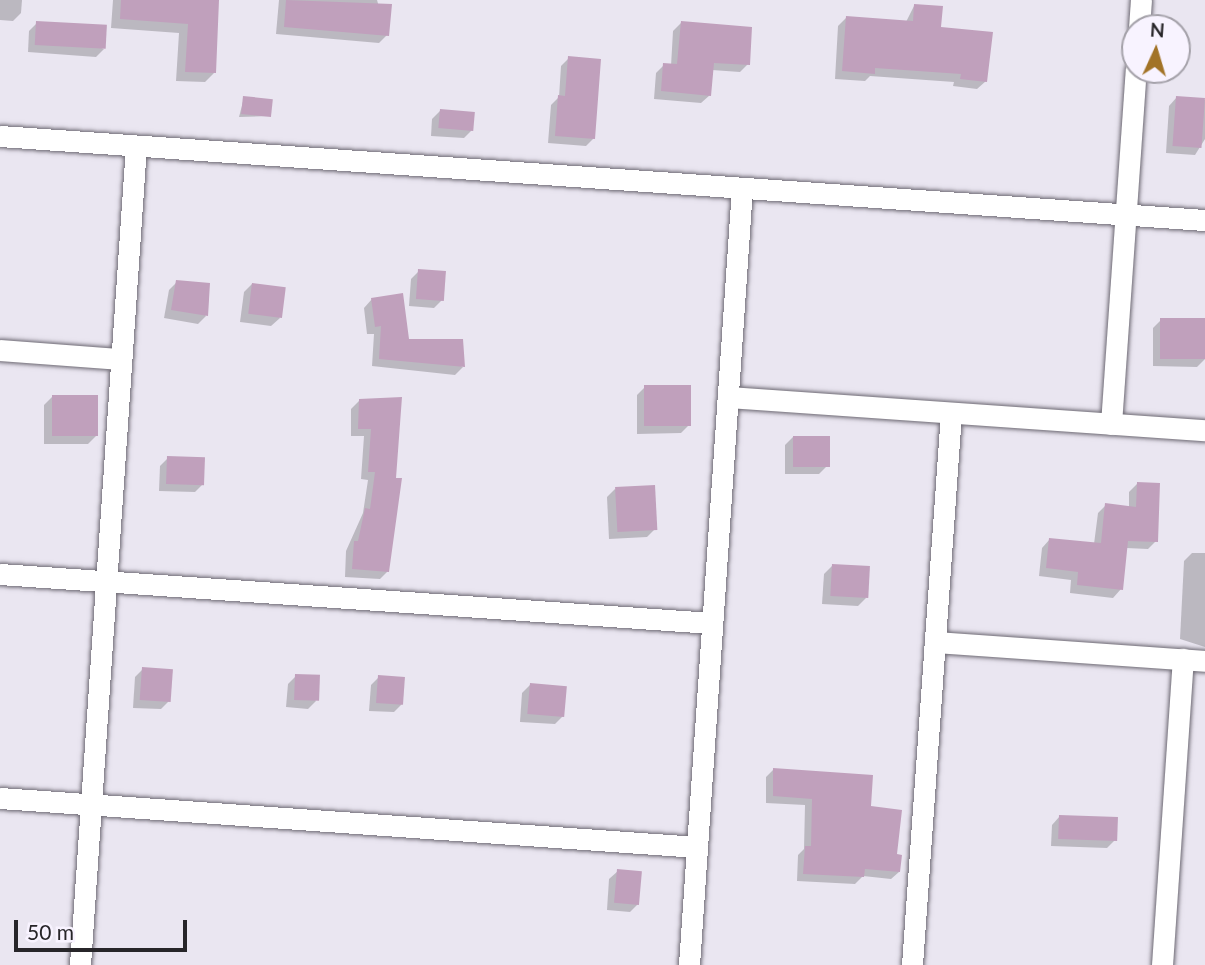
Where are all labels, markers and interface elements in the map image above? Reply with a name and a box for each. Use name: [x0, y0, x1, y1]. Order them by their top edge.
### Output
north arrow: [1121, 14, 1191, 84]
text: N: [1149, 18, 1165, 42]
scale bar: [18, 906, 191, 950]
text: 50 m: [27, 919, 74, 944]

